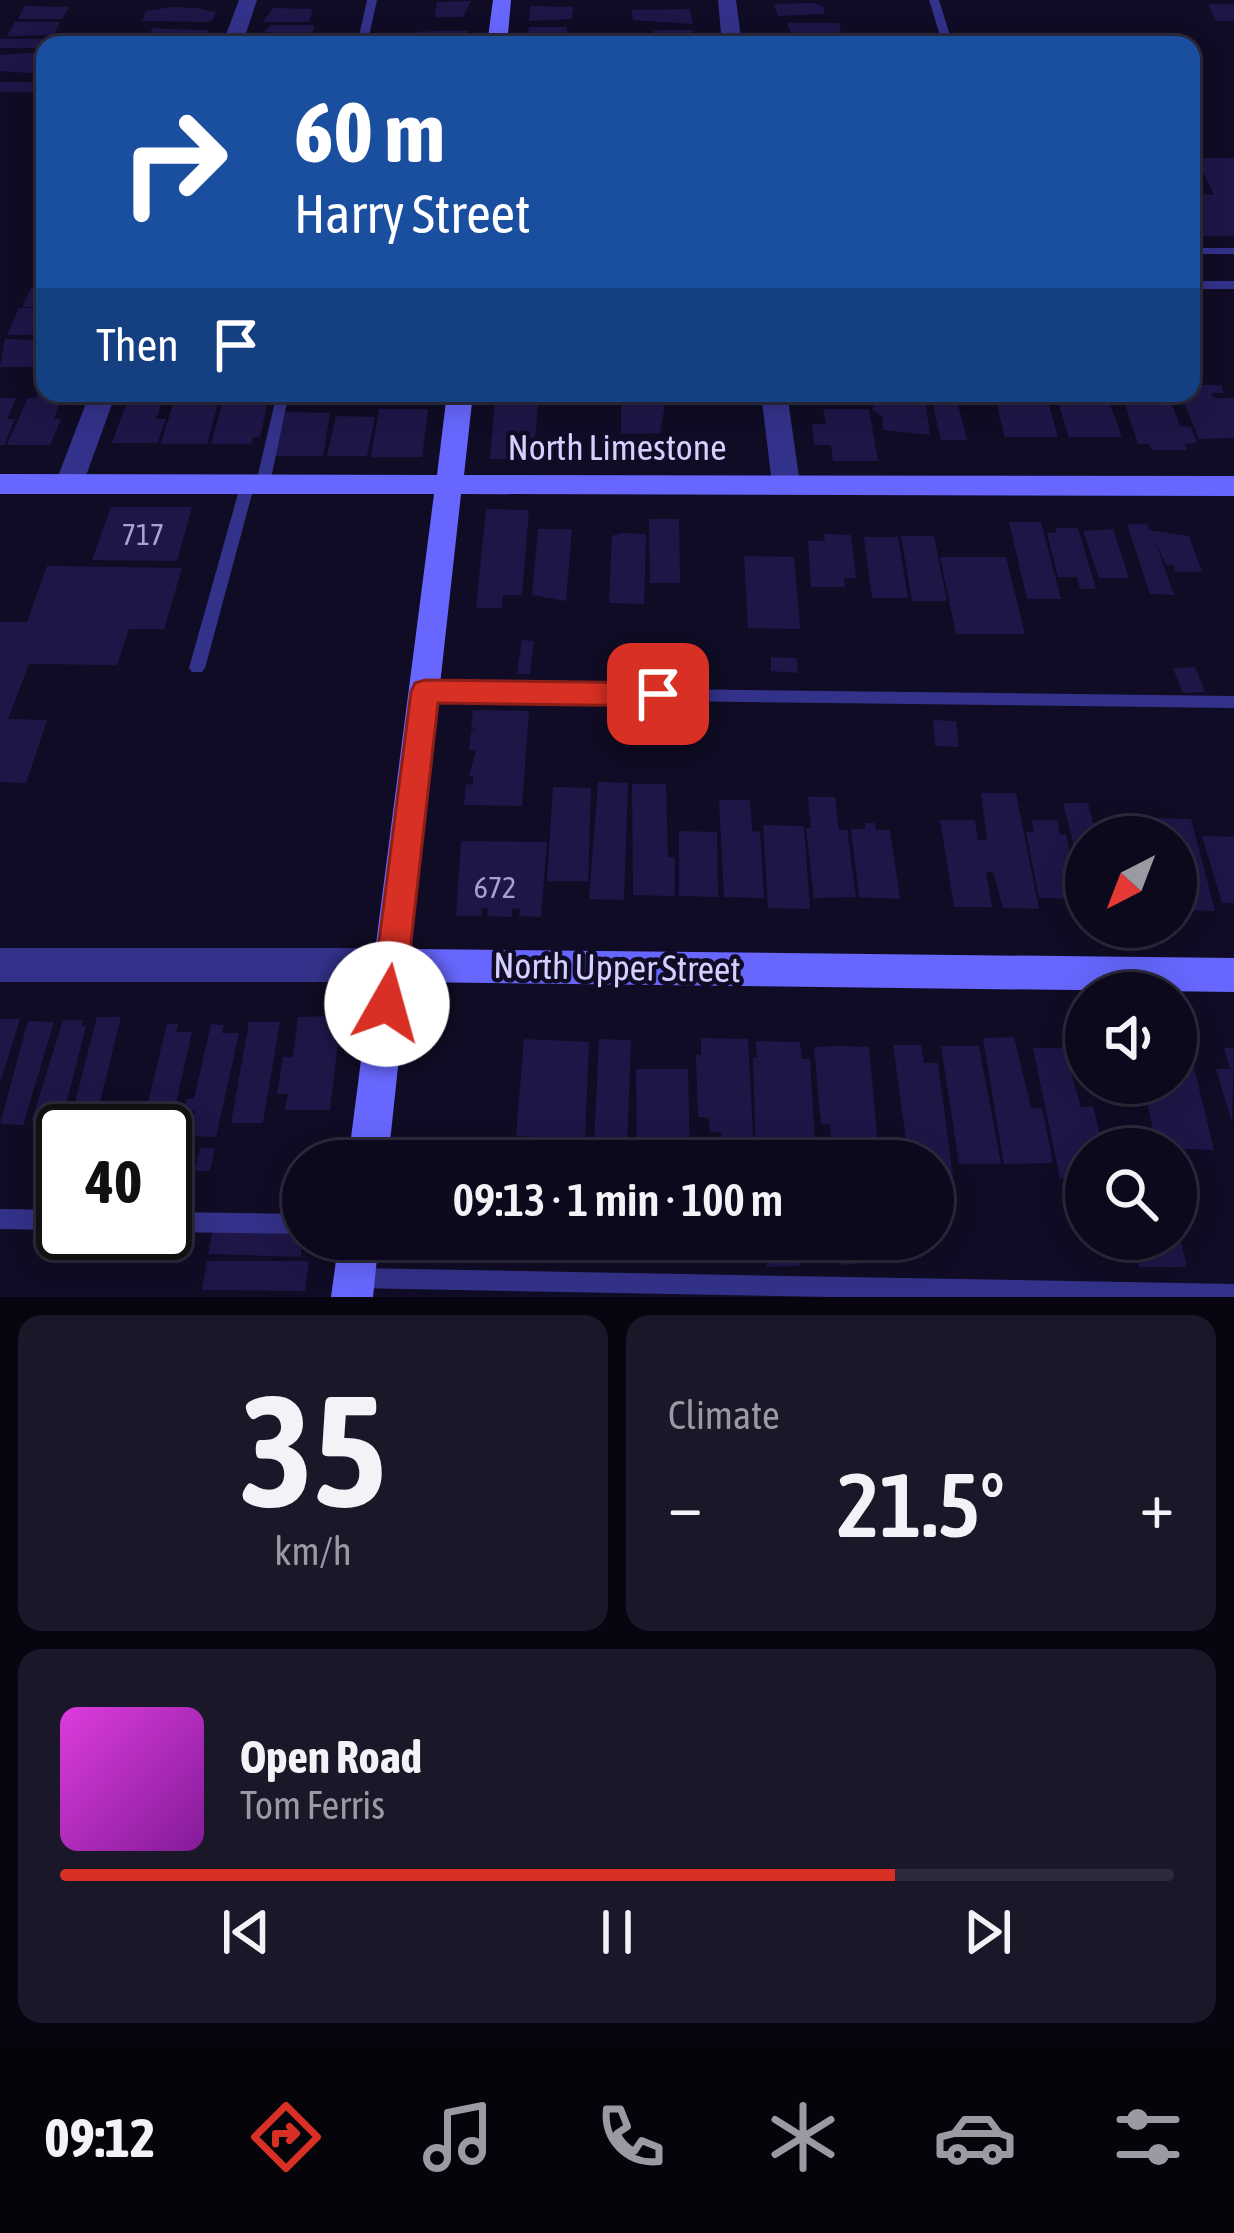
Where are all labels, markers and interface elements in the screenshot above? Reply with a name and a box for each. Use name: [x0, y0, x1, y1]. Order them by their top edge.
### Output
icon: right: [96, 84, 252, 240]
text: 60 m: [294, 84, 445, 180]
text: Harry Street: [294, 183, 530, 244]
icon: arrive: [203, 312, 269, 378]
text: Then: [96, 319, 179, 371]
street label: North Limestone: [507, 426, 727, 468]
house number: 717: [122, 517, 164, 551]
pin: [607, 643, 709, 745]
icon: arrive: [625, 661, 691, 727]
north arrow: [1065, 816, 1197, 948]
map controls: [1065, 816, 1197, 1260]
house number: 672: [474, 870, 516, 904]
position arrow: [324, 941, 450, 1067]
street label: North Upper Street: [493, 944, 741, 990]
button: sound: [1065, 972, 1197, 1104]
speed limit sign: 40: [36, 1104, 192, 1260]
button: search: [1065, 1128, 1197, 1260]
text: 09:13 · 1 min · 100 m: [453, 1174, 783, 1226]
text: 35: [240, 1361, 386, 1540]
text: Climate: [668, 1393, 780, 1437]
text: 21.5°: [837, 1453, 1005, 1556]
text: −: [668, 1466, 702, 1542]
text: +: [1140, 1466, 1174, 1542]
text: km/h: [274, 1529, 352, 1573]
text: Open Road: [240, 1731, 422, 1783]
text: Tom Ferris: [240, 1783, 385, 1827]
icon: previous: [213, 1899, 279, 1965]
icon: pause: [584, 1899, 650, 1965]
icon: next: [955, 1899, 1021, 1965]
icon: directions: [244, 2095, 328, 2179]
icon: music: [416, 2095, 500, 2179]
icon: phone: [589, 2095, 673, 2179]
icon: climate: [761, 2095, 845, 2179]
icon: car: [933, 2095, 1017, 2179]
icon: filters: [1106, 2095, 1190, 2179]
text: 09:12: [44, 2107, 155, 2168]

